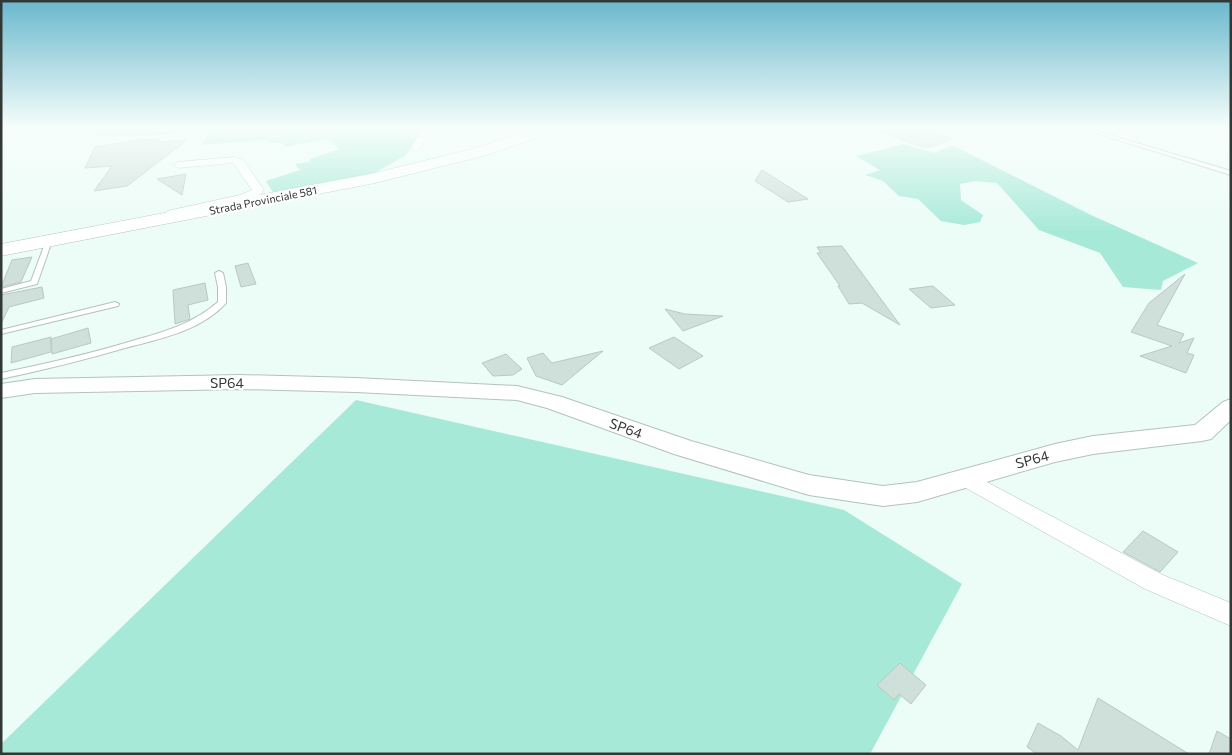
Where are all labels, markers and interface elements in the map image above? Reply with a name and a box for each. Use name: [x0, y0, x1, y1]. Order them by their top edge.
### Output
street label: Strada Provinciale 581: [208, 183, 318, 217]
street label: SP64: [210, 374, 245, 391]
street label: SP64: [607, 414, 645, 442]
street label: SP64: [1013, 446, 1051, 472]

